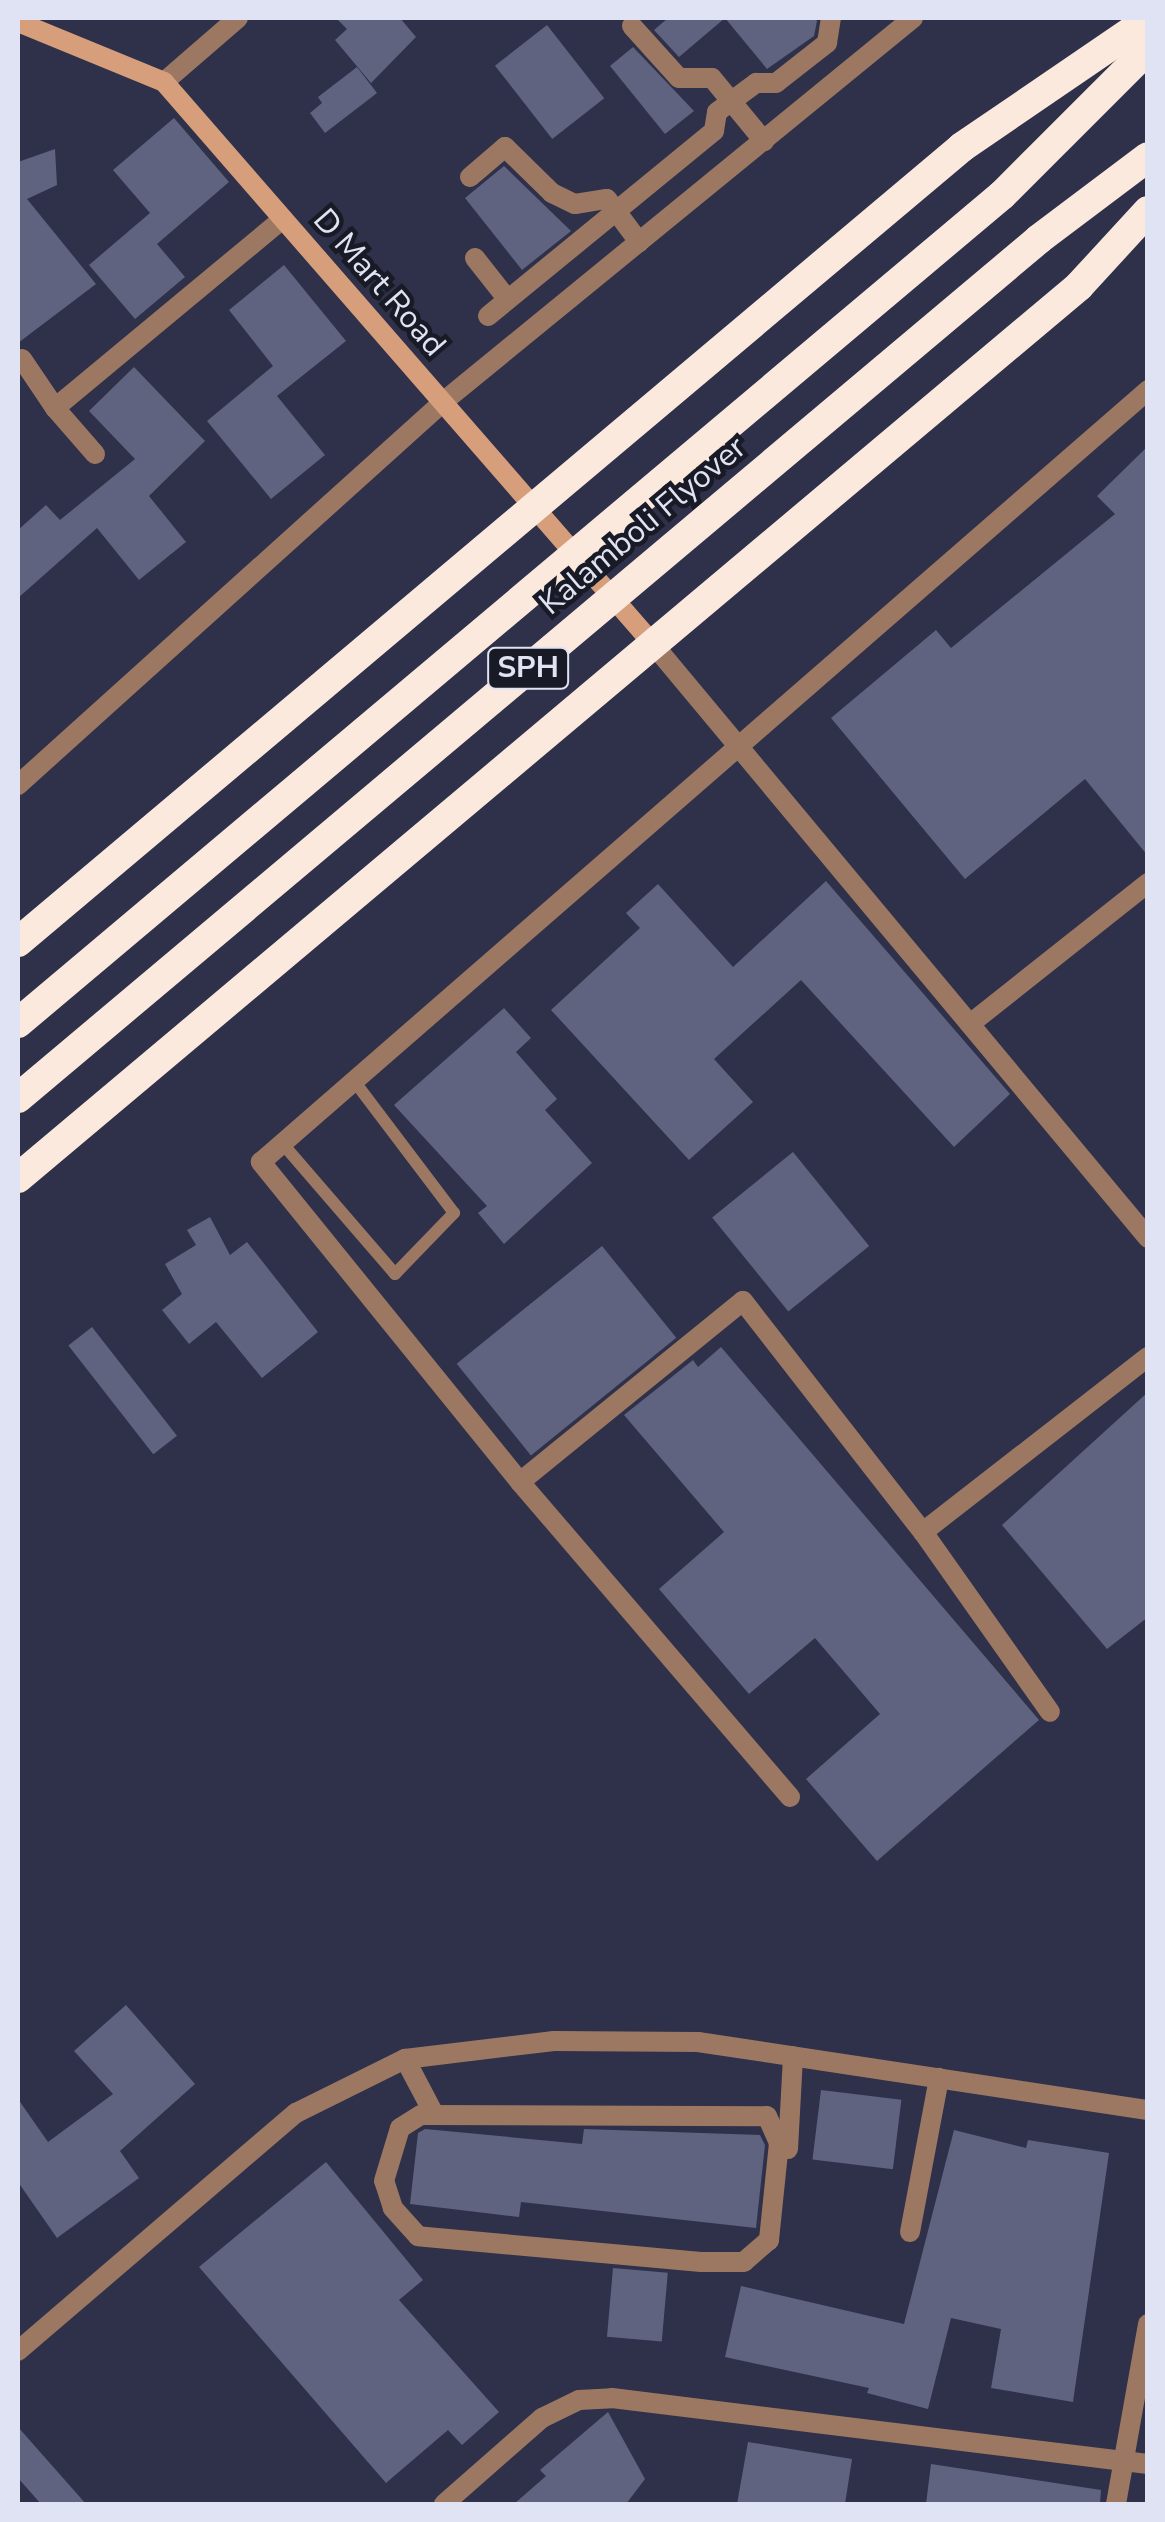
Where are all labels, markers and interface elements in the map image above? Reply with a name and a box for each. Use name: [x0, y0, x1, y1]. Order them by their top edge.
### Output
street label: D Mart Road: [305, 202, 453, 364]
street label: Kalamboli Flyover: [532, 429, 754, 623]
road number: SPH: [486, 643, 570, 693]

